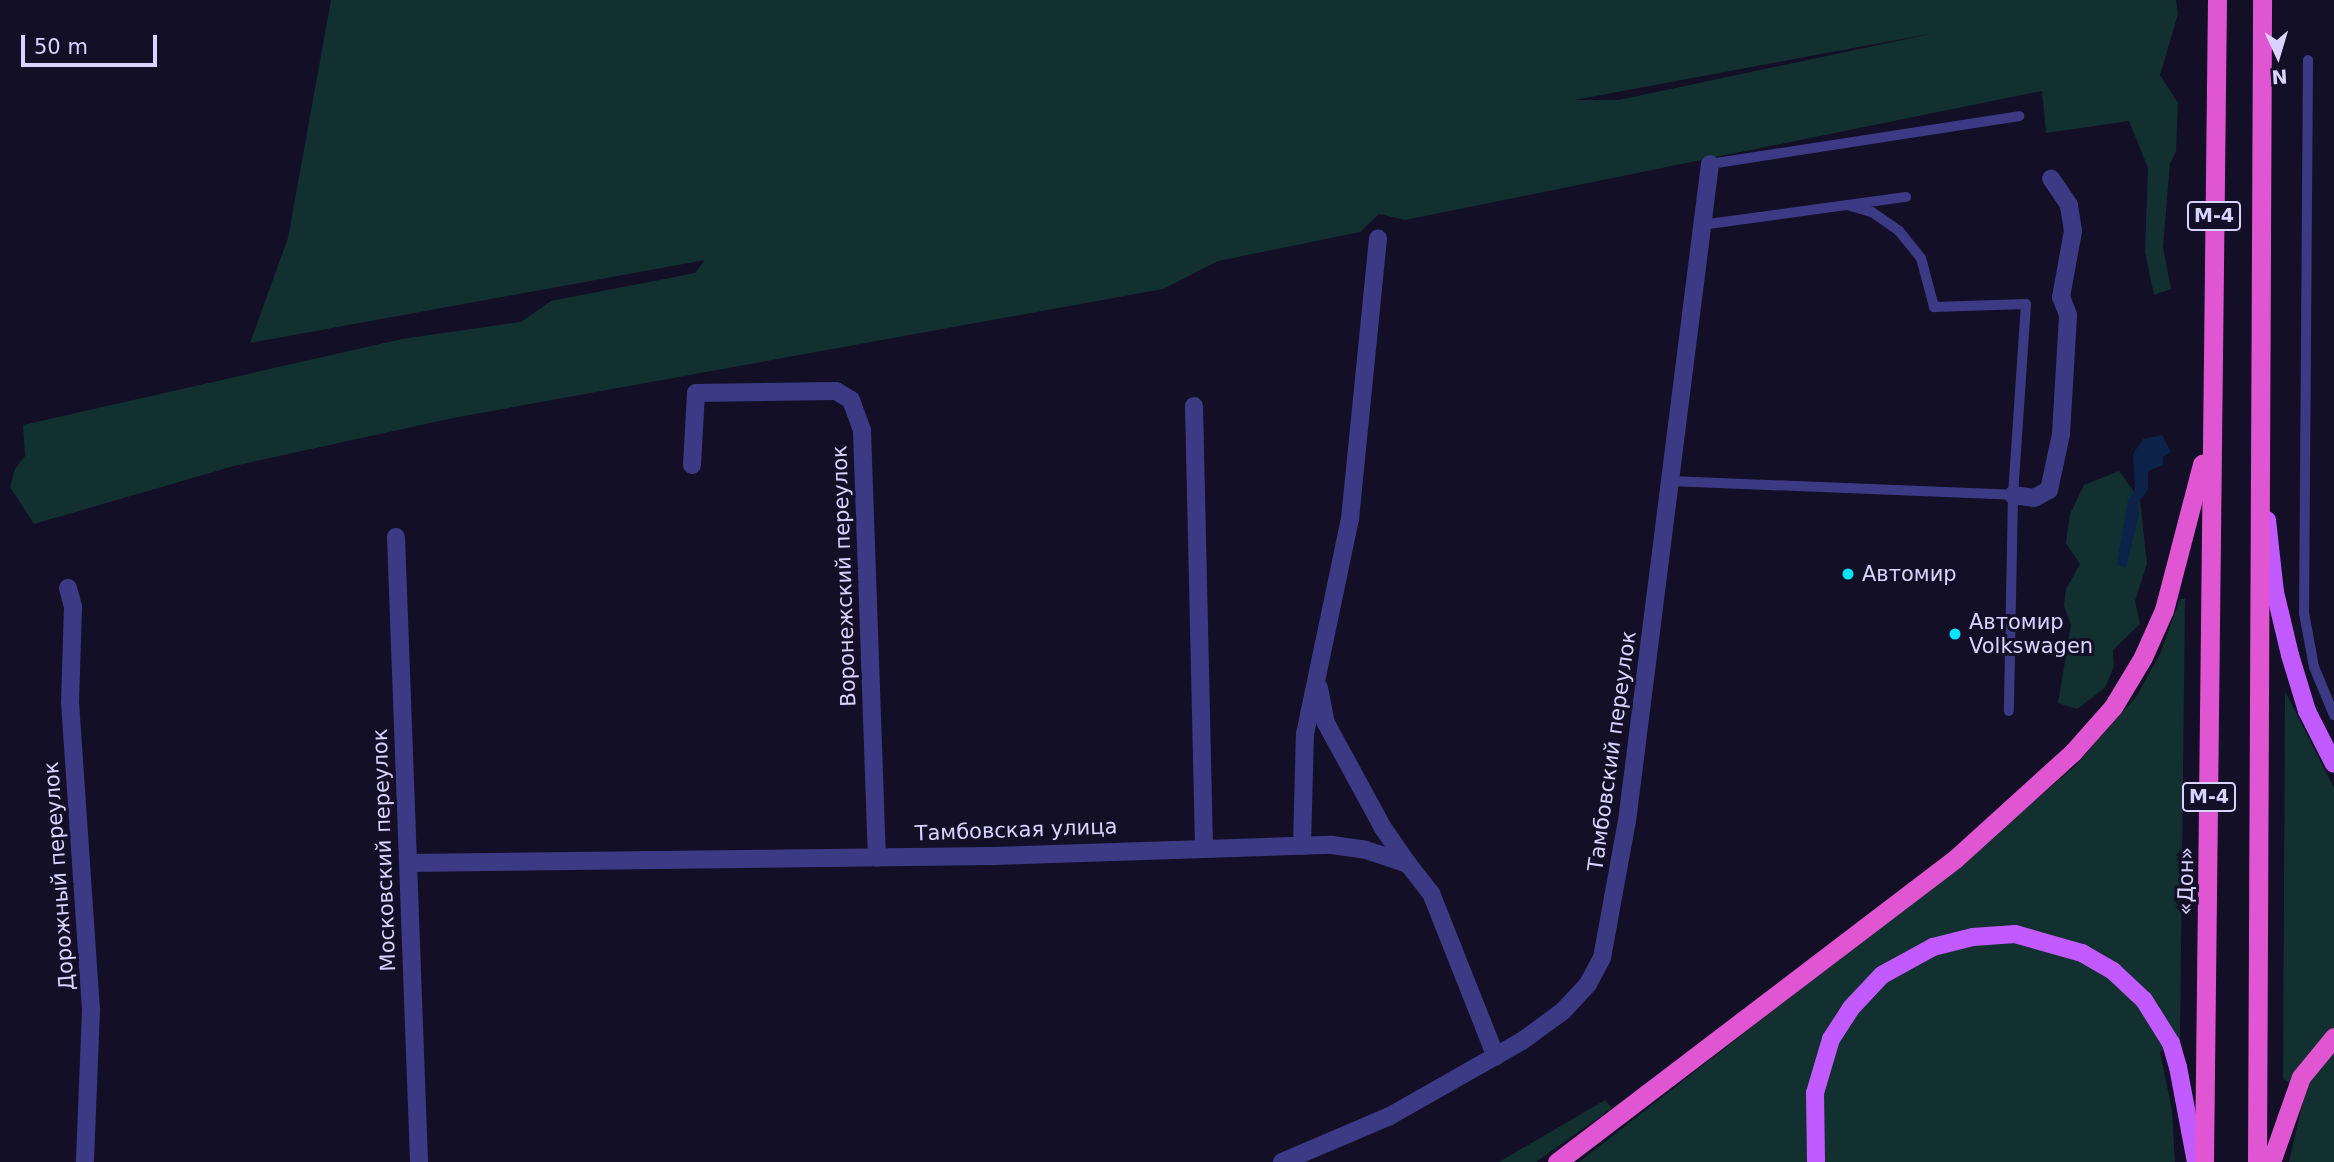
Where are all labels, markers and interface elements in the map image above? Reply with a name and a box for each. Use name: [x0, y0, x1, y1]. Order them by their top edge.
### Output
scale bar: [24, 21, 161, 65]
north arrow: [2243, 21, 2313, 91]
text: 50 m: [34, 35, 88, 59]
text: N: [2271, 65, 2288, 88]
road number: М-4: [2186, 200, 2242, 232]
street label: Воронежский переулок: [827, 445, 861, 707]
place label: Автомир: [1862, 561, 1957, 587]
marker: Автомир: [1840, 566, 1856, 582]
place label: Автомир Volkswagen: [1969, 609, 2093, 659]
marker: Автомир Volkswagen: [1947, 626, 1963, 642]
street label: Тамбовский переулок: [1583, 629, 1641, 873]
street label: Московский переулок: [367, 728, 401, 972]
street label: Дорожный переулок: [38, 761, 80, 991]
road number: М-4: [2181, 782, 2237, 812]
street label: Тамбовская улица: [914, 814, 1118, 846]
street label: «Дон»: [2173, 846, 2199, 916]

